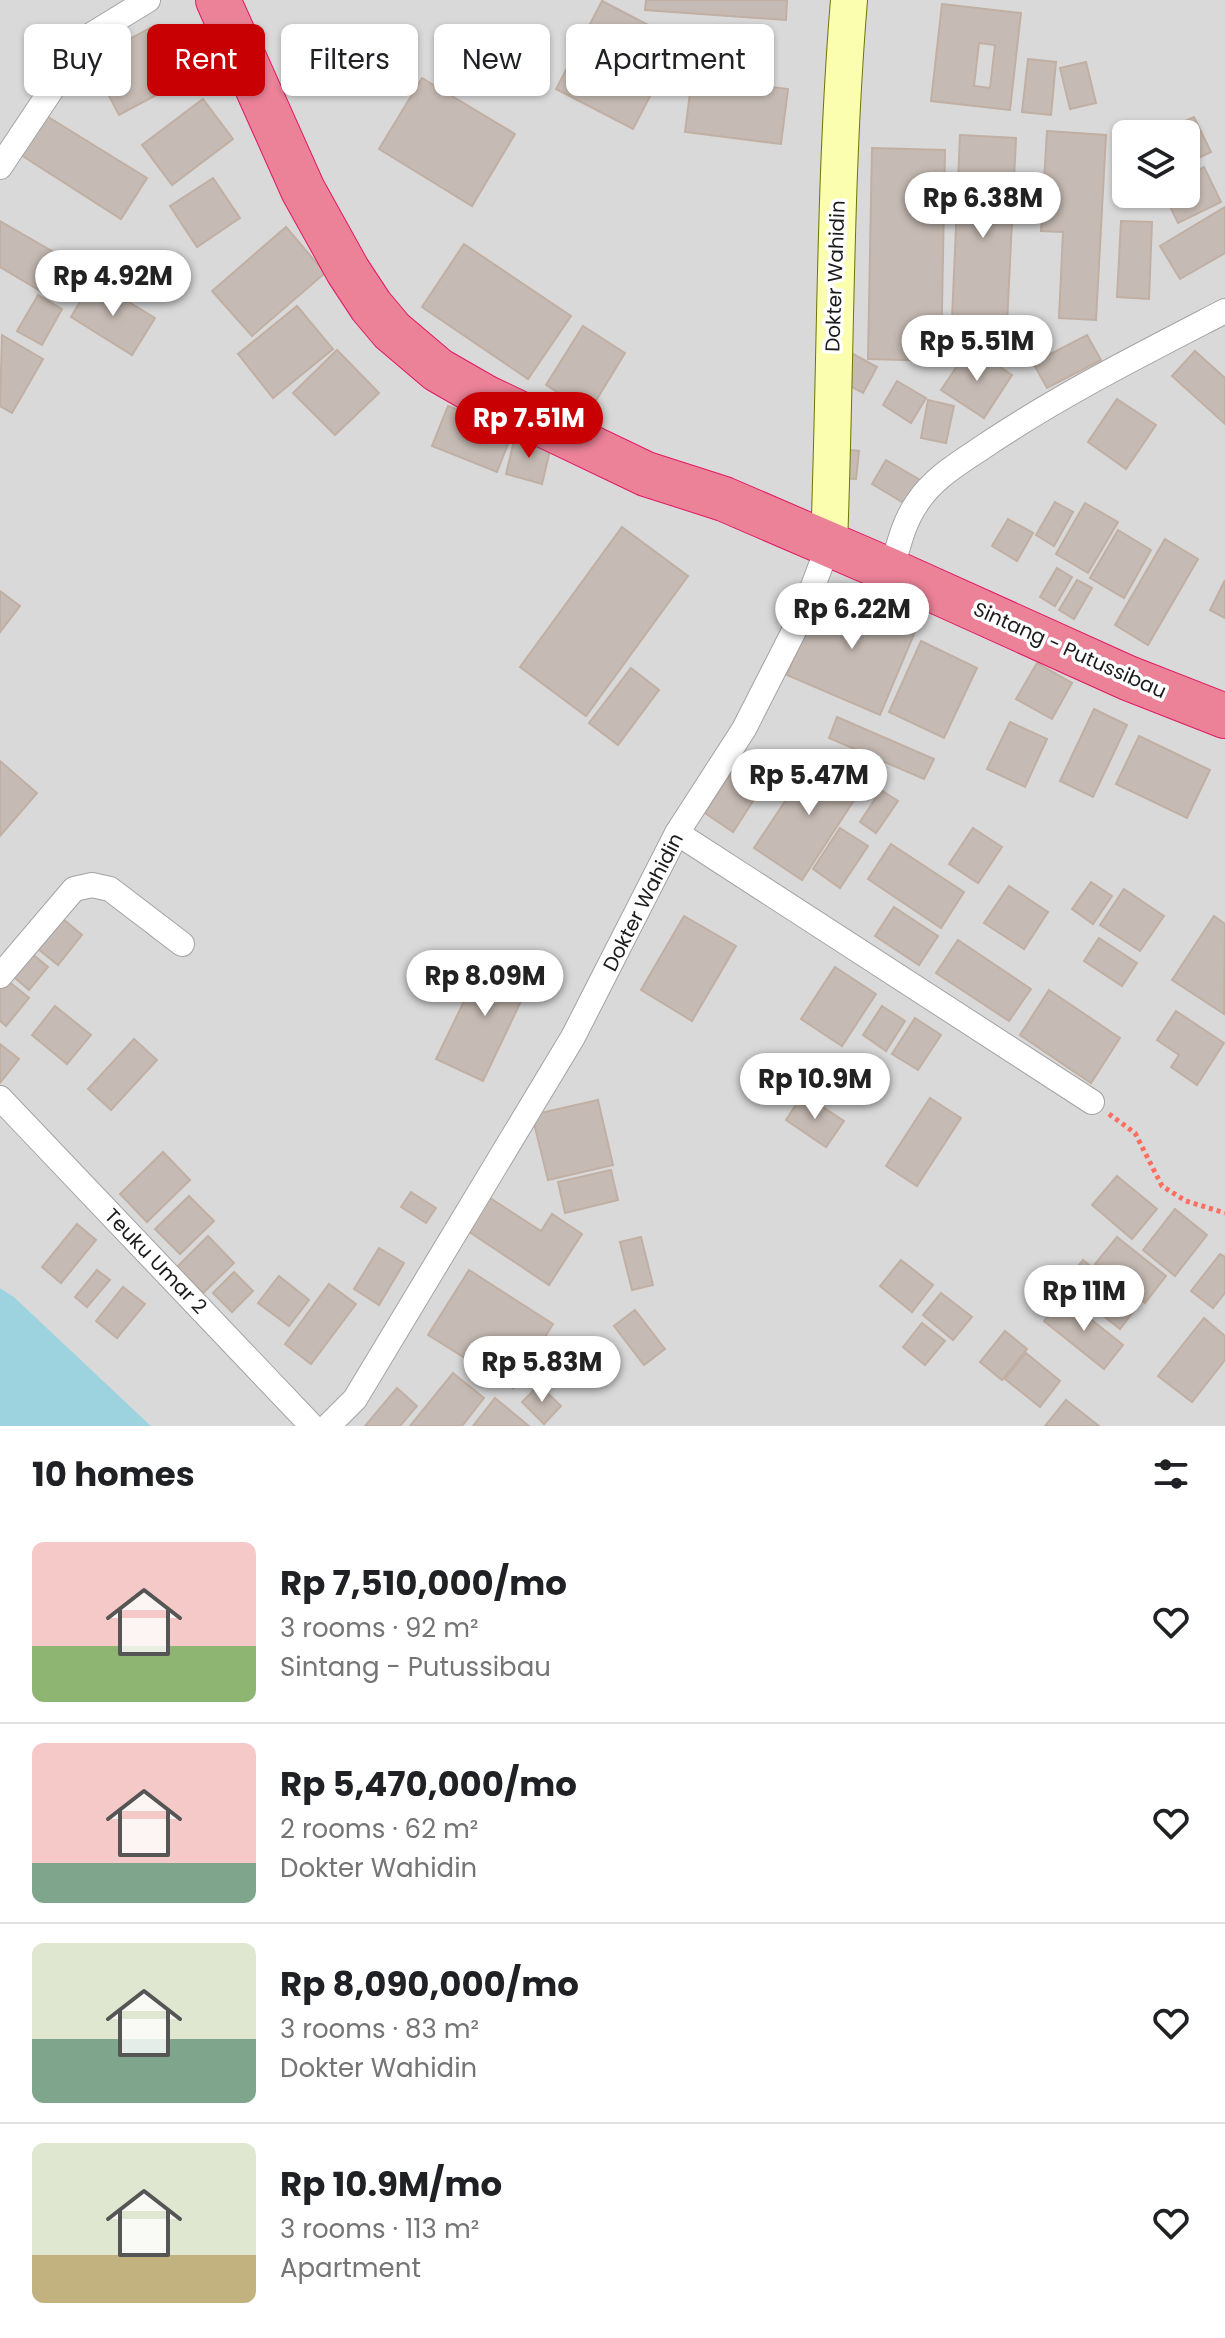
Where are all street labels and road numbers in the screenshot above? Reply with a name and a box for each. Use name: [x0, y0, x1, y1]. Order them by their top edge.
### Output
street label: Dokter Wahidin: [818, 200, 852, 352]
street label: Sintang - Putussibau: [969, 595, 1171, 705]
street label: Dokter Wahidin: [596, 828, 690, 976]
street label: Teuku Umar 2: [99, 1202, 213, 1320]

